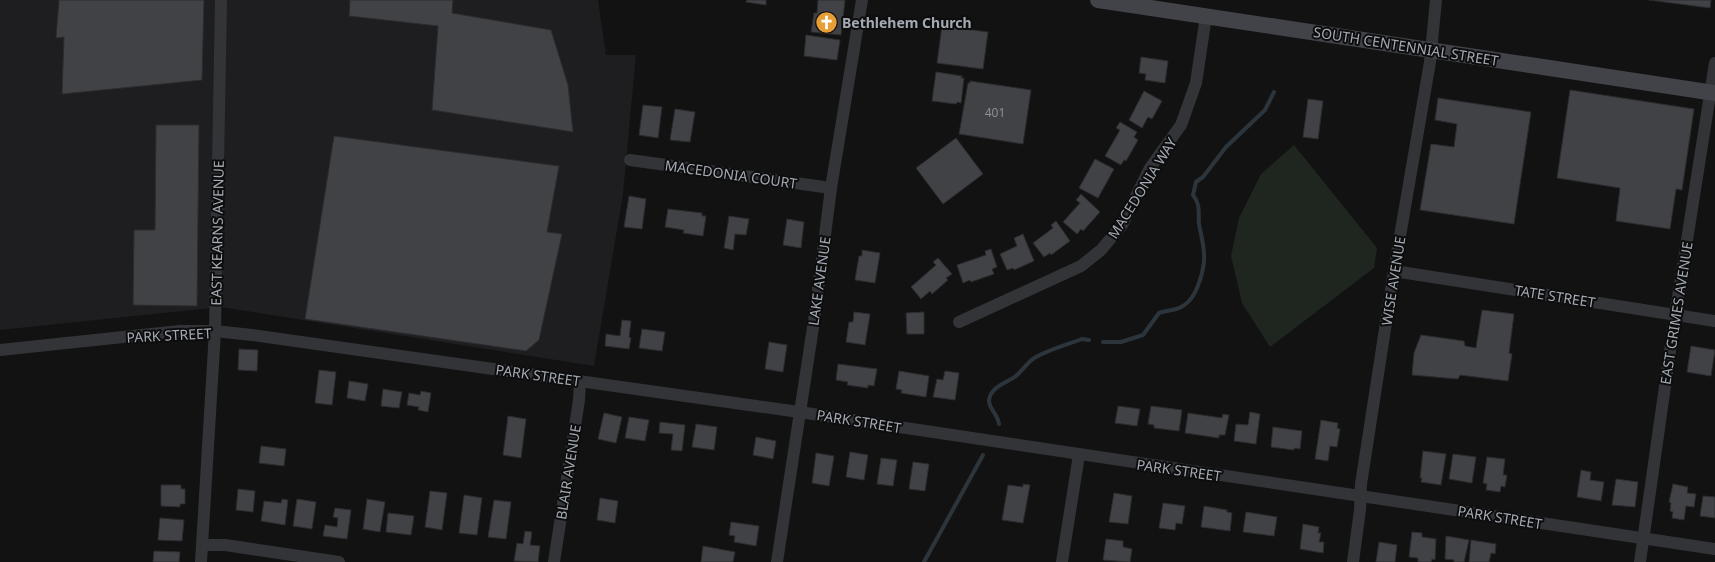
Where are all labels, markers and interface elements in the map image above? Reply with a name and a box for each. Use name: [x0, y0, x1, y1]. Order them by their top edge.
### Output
church icon: Bethlehem Church: [814, 9, 840, 35]
place label: Bethlehem Church: [842, 13, 972, 32]
street label: SOUTH CENTENNIAL STREET: [1312, 22, 1500, 70]
house number: 401: [985, 104, 1005, 121]
street label: MACEDONIA WAY: [1103, 134, 1181, 242]
street label: MACEDONIA COURT: [664, 155, 799, 193]
street label: EAST KEARNS AVENUE: [206, 160, 228, 306]
street label: LAKE AVENUE: [803, 235, 835, 327]
street label: WISE AVENUE: [1377, 235, 1409, 327]
street label: EAST GRIMES AVENUE: [1655, 240, 1697, 386]
street label: TATE STREET: [1513, 280, 1597, 312]
street label: PARK STREET: [126, 323, 212, 347]
street label: PARK STREET: [494, 360, 582, 390]
street label: PARK STREET: [815, 405, 903, 437]
street label: BLAIR AVENUE: [551, 423, 585, 521]
street label: PARK STREET: [1135, 455, 1223, 485]
street label: PARK STREET: [1456, 501, 1544, 533]

